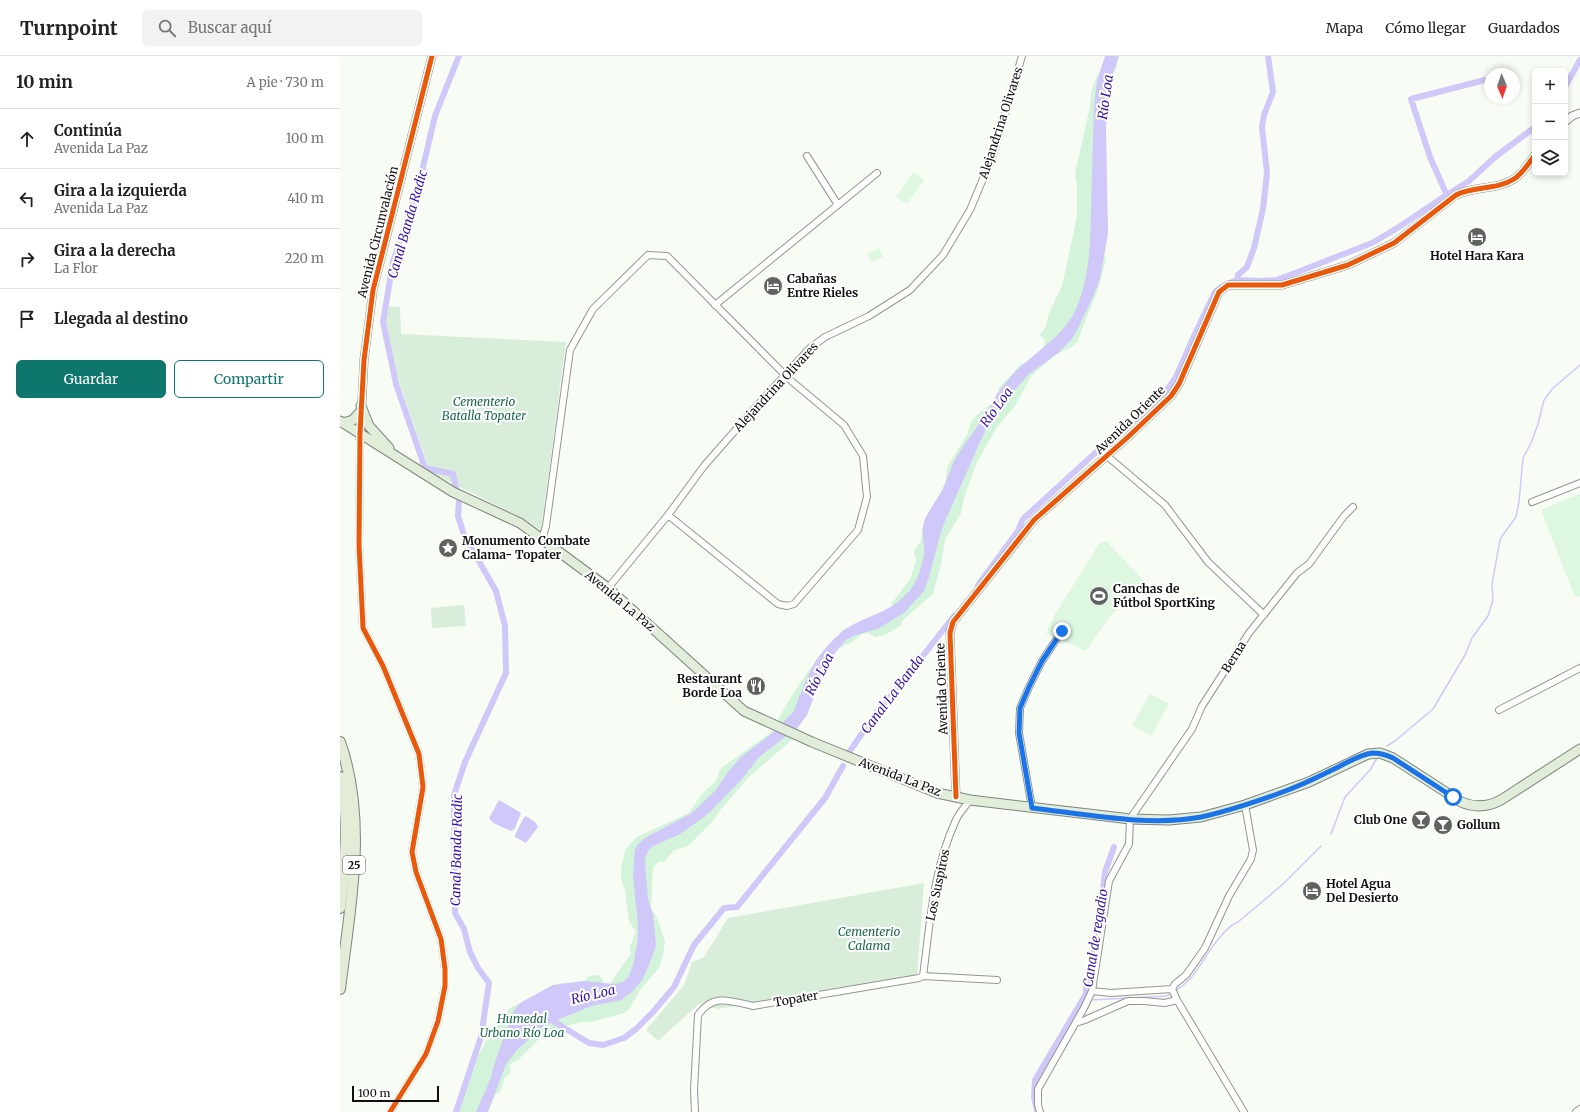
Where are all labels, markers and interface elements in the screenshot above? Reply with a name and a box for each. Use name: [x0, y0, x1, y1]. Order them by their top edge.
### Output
search box: [142, 10, 422, 46]
text: Turnpoint: [20, 16, 118, 40]
icon: search: [156, 17, 178, 39]
text: Buscar aquí: [188, 18, 272, 37]
text: Mapa: [1326, 19, 1363, 37]
text: Cómo llegar: [1385, 19, 1466, 37]
text: Guardados: [1488, 19, 1560, 37]
street label: Alejandrina Olivares: [975, 65, 1026, 182]
north arrow: [1484, 68, 1520, 104]
map controls: [1532, 68, 1568, 176]
button: +: [1532, 68, 1568, 104]
text: 10 min: [16, 71, 73, 93]
text: A pie · 730 m: [246, 74, 324, 91]
water label: Río Loa: [1094, 74, 1117, 121]
button: −: [1532, 104, 1568, 140]
text: Continúa: [54, 121, 122, 140]
icon: ahead: [16, 128, 38, 150]
text: 100 m: [286, 130, 324, 147]
text: Avenida La Paz: [54, 140, 148, 157]
button: layers: [1532, 140, 1568, 176]
street label: Avenida Circunvalación: [354, 164, 401, 300]
water label: Canal Banda Radic: [384, 168, 431, 280]
text: Gira a la izquierda: [54, 181, 187, 200]
icon: left: [16, 188, 38, 210]
text: 410 m: [287, 190, 324, 207]
text: Avenida La Paz: [54, 200, 148, 217]
hotel icon: Hotel Hara Kara: [1466, 226, 1488, 248]
text: Gira a la derecha: [54, 241, 176, 260]
icon: right: [16, 248, 38, 270]
place label: Hotel Hara Kara: [1430, 248, 1524, 263]
text: 220 m: [285, 250, 324, 267]
text: La Flor: [54, 260, 98, 277]
place label: Cabañas Entre Rieles: [787, 271, 858, 300]
hotel icon: Cabañas Entre Rieles: [762, 275, 784, 297]
icon: arrive: [16, 308, 38, 330]
text: Llegada al destino: [54, 309, 188, 328]
street label: Alejandrina Olivares: [730, 339, 821, 435]
button: Guardar: [16, 360, 166, 398]
button: Compartir: [174, 360, 324, 398]
street label: Avenida Oriente: [1091, 382, 1168, 458]
water label: Río Loa: [976, 384, 1016, 430]
park label: Cementerio Batalla Topater: [442, 394, 527, 423]
place label: Monumento Combate Calama- Topater: [462, 533, 590, 562]
place icon: Monumento Combate Calama- Topater: [437, 537, 459, 559]
street label: Avenida La Paz: [582, 566, 659, 635]
place label: Canchas de Fútbol SportKing: [1113, 581, 1216, 610]
sports icon: Canchas de Fútbol SportKing: [1088, 585, 1110, 607]
route end: [1053, 622, 1071, 640]
street label: Berna: [1218, 638, 1249, 675]
street label: Avenida Oriente: [932, 643, 951, 736]
water label: Río Loa: [801, 650, 837, 698]
water label: Canal La Banda: [857, 651, 928, 737]
place label: Restaurant Borde Loa: [677, 671, 742, 700]
restaurant icon: Restaurant Borde Loa: [745, 675, 767, 697]
street label: Avenida La Paz: [856, 754, 944, 799]
route start: [1444, 788, 1462, 806]
water label: Canal Banda Radic: [447, 794, 466, 906]
bar icon: Club One: [1410, 809, 1432, 831]
place label: Club One: [1354, 812, 1407, 827]
bar icon: Gollum: [1432, 814, 1454, 836]
place label: Gollum: [1457, 817, 1500, 832]
street label: Los Suspiros: [923, 848, 952, 922]
road number: 25: [343, 856, 365, 874]
place label: Hotel Agua Del Desierto: [1326, 876, 1398, 905]
hotel icon: Hotel Agua Del Desierto: [1301, 880, 1323, 902]
water label: Canal de regadio: [1079, 888, 1112, 988]
park label: Cementerio Calama: [838, 924, 901, 953]
water label: Río Loa: [569, 981, 617, 1008]
street label: Topater: [772, 987, 820, 1010]
park label: Humedal Urbano Río Loa: [480, 1011, 564, 1040]
scale bar: [352, 1084, 439, 1103]
text: 100 m: [358, 1086, 390, 1100]

